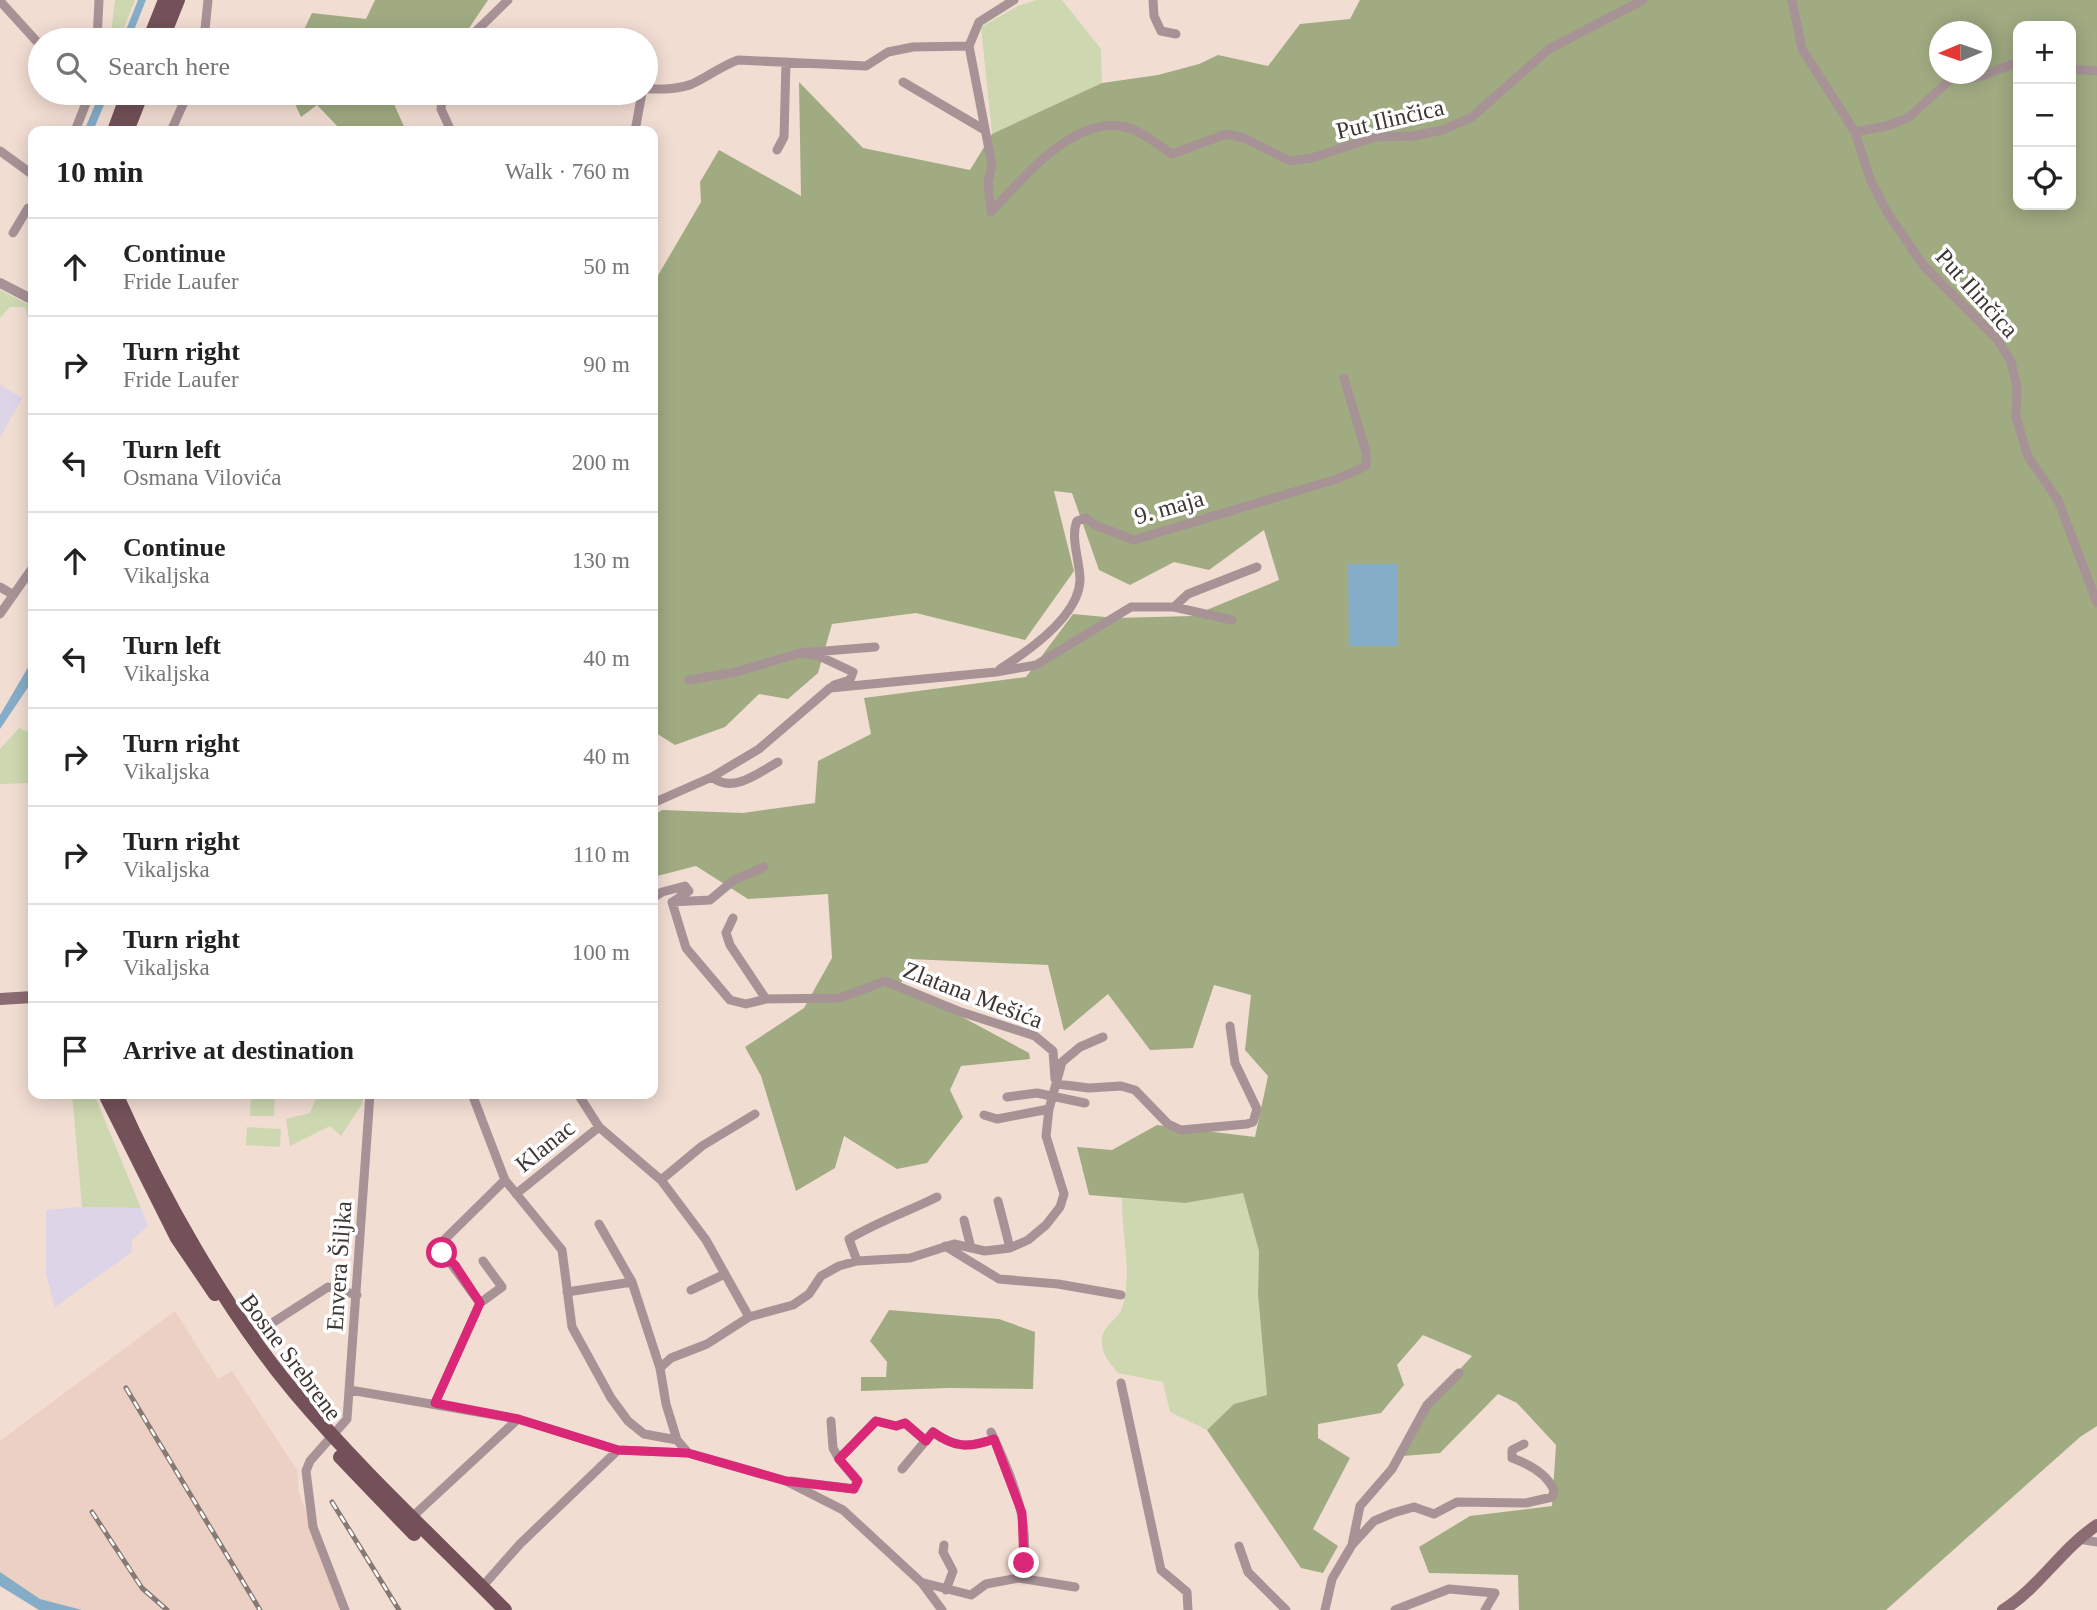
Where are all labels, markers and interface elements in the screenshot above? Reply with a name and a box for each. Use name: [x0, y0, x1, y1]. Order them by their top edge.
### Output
north arrow: [1929, 21, 1992, 84]
map controls: [2013, 21, 2076, 210]
button: +: [2013, 21, 2076, 84]
search box: [28, 28, 658, 105]
icon: search: [52, 48, 90, 86]
text: Search here: [108, 52, 230, 81]
button: −: [2013, 84, 2076, 147]
street label: Put Ilinčica: [1334, 94, 1447, 144]
button: locate: [2013, 147, 2076, 210]
text: 10 min: [56, 155, 144, 188]
text: Walk · 760 m: [505, 159, 630, 184]
text: Continue: [123, 239, 226, 268]
street label: Put Ilinčica: [1931, 243, 2024, 343]
icon: ahead: [56, 248, 94, 286]
text: 50 m: [583, 254, 630, 279]
text: Fride Laufer: [123, 269, 239, 294]
text: Turn right: [123, 337, 240, 366]
icon: right: [56, 346, 94, 384]
text: 90 m: [583, 352, 630, 377]
text: Fride Laufer: [123, 367, 239, 392]
text: Turn left: [123, 435, 221, 464]
icon: left: [56, 444, 94, 482]
text: 200 m: [572, 450, 630, 475]
text: Osmana Vilovića: [123, 465, 282, 490]
street label: 9. maja: [1131, 485, 1207, 529]
text: Continue: [123, 533, 226, 562]
icon: ahead: [56, 542, 94, 580]
text: 130 m: [572, 548, 630, 573]
text: Vikaljska: [123, 563, 210, 588]
text: Turn left: [123, 631, 221, 660]
icon: left: [56, 640, 94, 678]
text: 40 m: [583, 646, 630, 671]
text: Vikaljska: [123, 661, 210, 686]
text: Turn right: [123, 729, 240, 758]
icon: right: [56, 738, 94, 776]
text: 40 m: [583, 744, 630, 769]
text: Vikaljska: [123, 759, 210, 784]
text: Turn right: [123, 827, 240, 856]
icon: right: [56, 836, 94, 874]
text: 110 m: [573, 842, 630, 867]
text: Vikaljska: [123, 857, 210, 882]
text: Turn right: [123, 925, 240, 954]
icon: right: [56, 934, 94, 972]
text: 100 m: [572, 940, 630, 965]
text: Vikaljska: [123, 955, 210, 980]
street label: Zlatana Mešića: [900, 956, 1047, 1034]
icon: arrive: [56, 1032, 94, 1070]
text: Arrive at destination: [123, 1036, 354, 1065]
street label: Klanac: [510, 1115, 580, 1177]
street label: Envera Šiljka: [321, 1200, 357, 1332]
route start: [426, 1237, 457, 1268]
street label: Bosne Srebrene: [235, 1289, 347, 1425]
route end: [1008, 1547, 1039, 1578]

